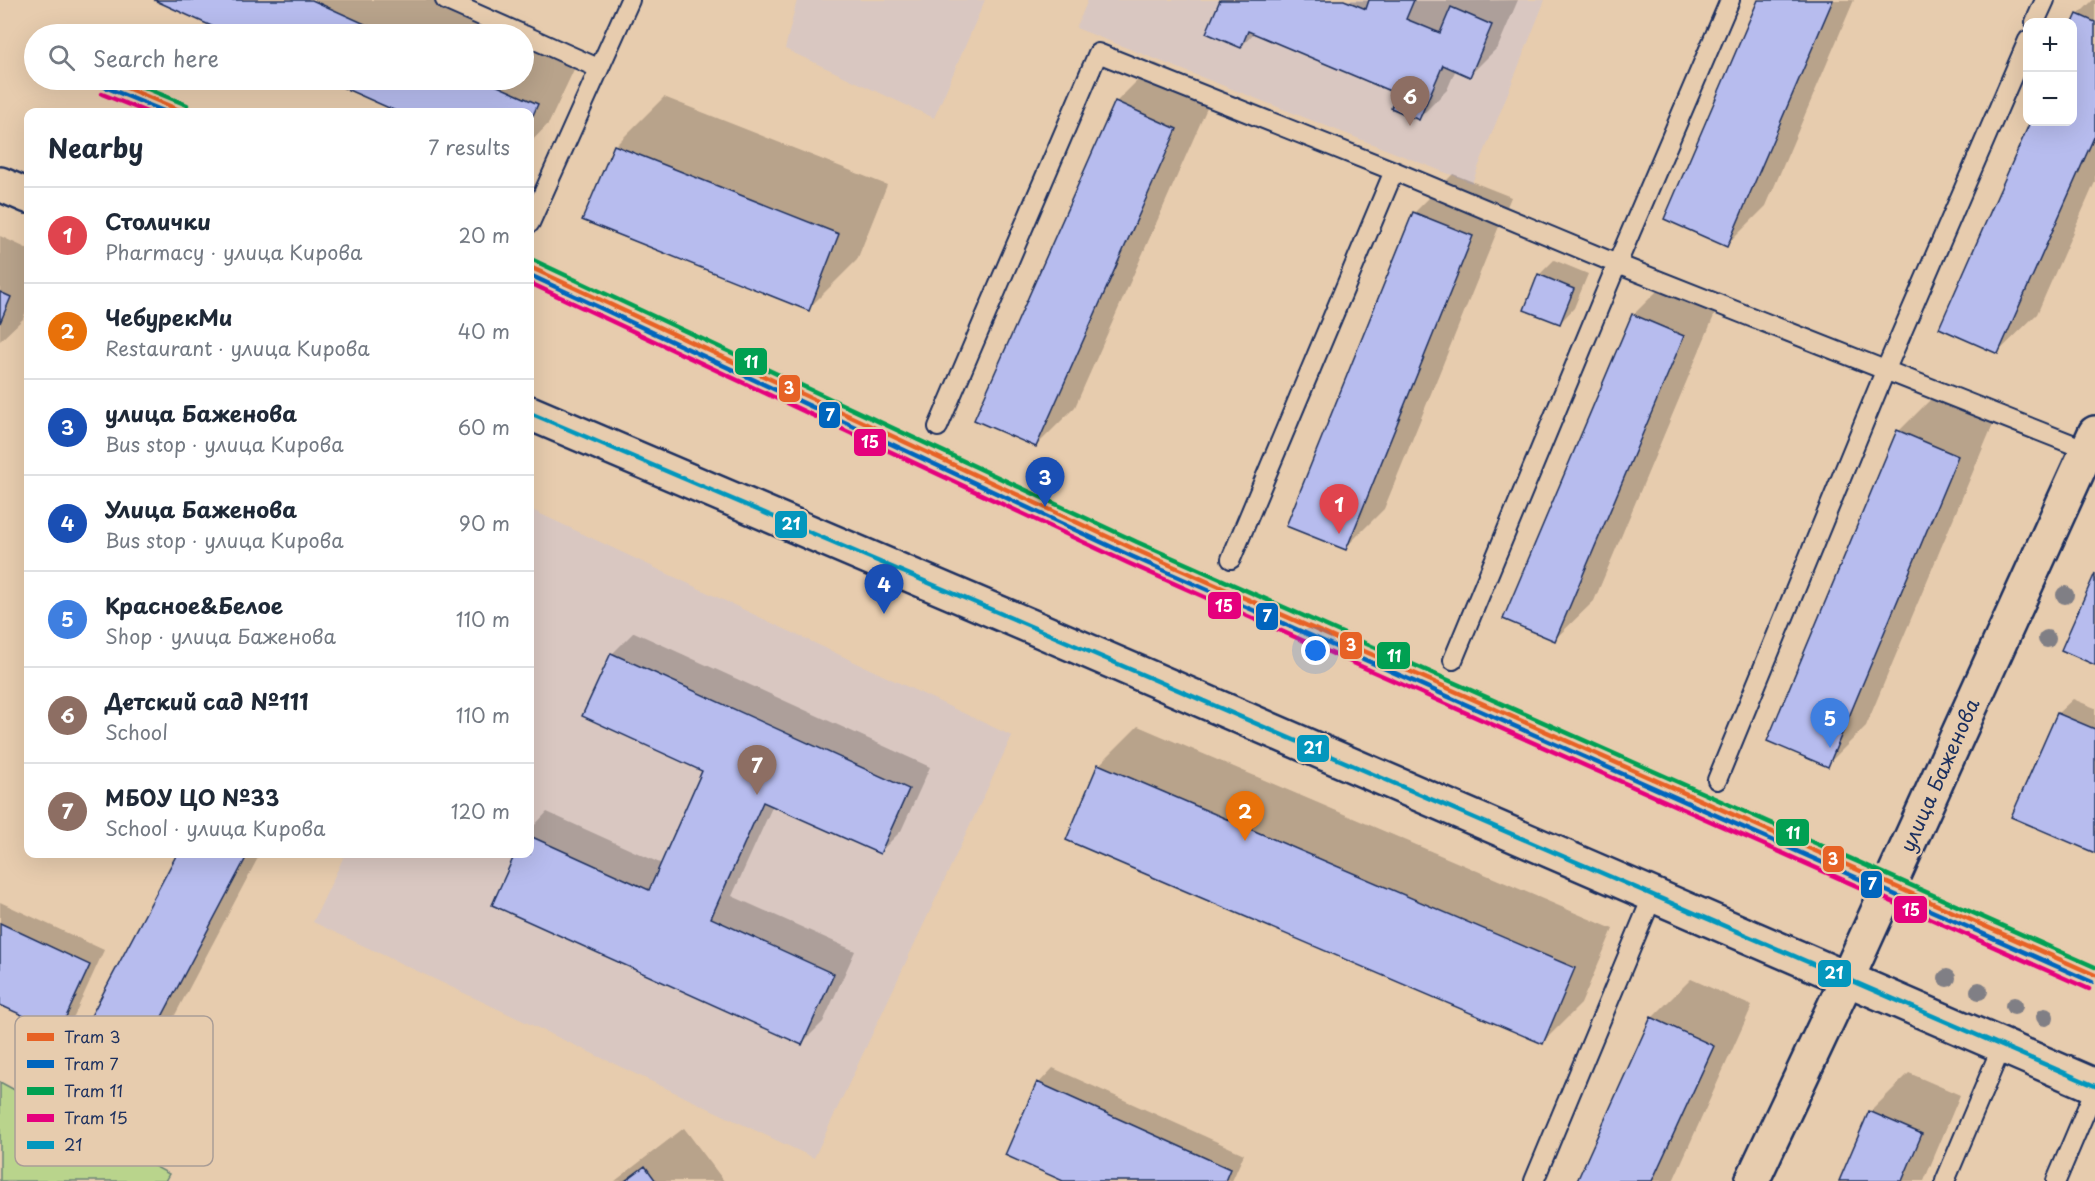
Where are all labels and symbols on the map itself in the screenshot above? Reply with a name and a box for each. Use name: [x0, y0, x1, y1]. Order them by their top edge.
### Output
pin: 6: [1390, 76, 1430, 126]
line badge: 11: [734, 347, 768, 376]
text: 11: [744, 349, 758, 373]
line badge: 3: [778, 374, 801, 403]
text: 3: [784, 375, 794, 399]
line badge: 7: [818, 401, 841, 429]
text: 7: [825, 402, 835, 426]
line badge: 15: [853, 428, 887, 457]
text: 15: [861, 429, 879, 453]
pin: 3: [1026, 458, 1064, 507]
pin: 1: [1320, 484, 1358, 534]
line badge: 21: [774, 510, 808, 539]
text: 21: [782, 511, 801, 535]
pin: 4: [864, 564, 904, 614]
line badge: 15: [1207, 591, 1242, 620]
text: 15: [1215, 593, 1233, 617]
line badge: 7: [1255, 602, 1279, 631]
text: 7: [1262, 603, 1272, 627]
line badge: 3: [1339, 631, 1363, 660]
text: 3: [1346, 632, 1356, 656]
your location: [1301, 636, 1330, 665]
line badge: 11: [1376, 641, 1411, 670]
text: 11: [1387, 643, 1401, 667]
street label: улица Баженова: [1892, 693, 1987, 857]
pin: 5: [1810, 698, 1850, 748]
line badge: 21: [1296, 734, 1330, 763]
text: 21: [1304, 735, 1323, 759]
pin: 7: [738, 746, 777, 795]
pin: 2: [1226, 792, 1264, 841]
line badge: 11: [1775, 818, 1810, 847]
text: 11: [1786, 820, 1800, 844]
line badge: 3: [1822, 845, 1845, 873]
text: 3: [1828, 846, 1838, 870]
line badge: 7: [1860, 870, 1883, 899]
text: 7: [1867, 871, 1877, 895]
line badge: 15: [1893, 895, 1928, 924]
text: 15: [1902, 897, 1920, 921]
line badge: 21: [1817, 959, 1852, 988]
text: 21: [1825, 960, 1844, 984]
legend: [15, 1016, 213, 1166]
text: Tram 3: [64, 1024, 120, 1048]
text: Tram 7: [64, 1051, 119, 1075]
text: Tram 11: [64, 1078, 123, 1102]
text: Tram 15: [64, 1105, 128, 1129]
text: 21: [64, 1132, 83, 1156]

